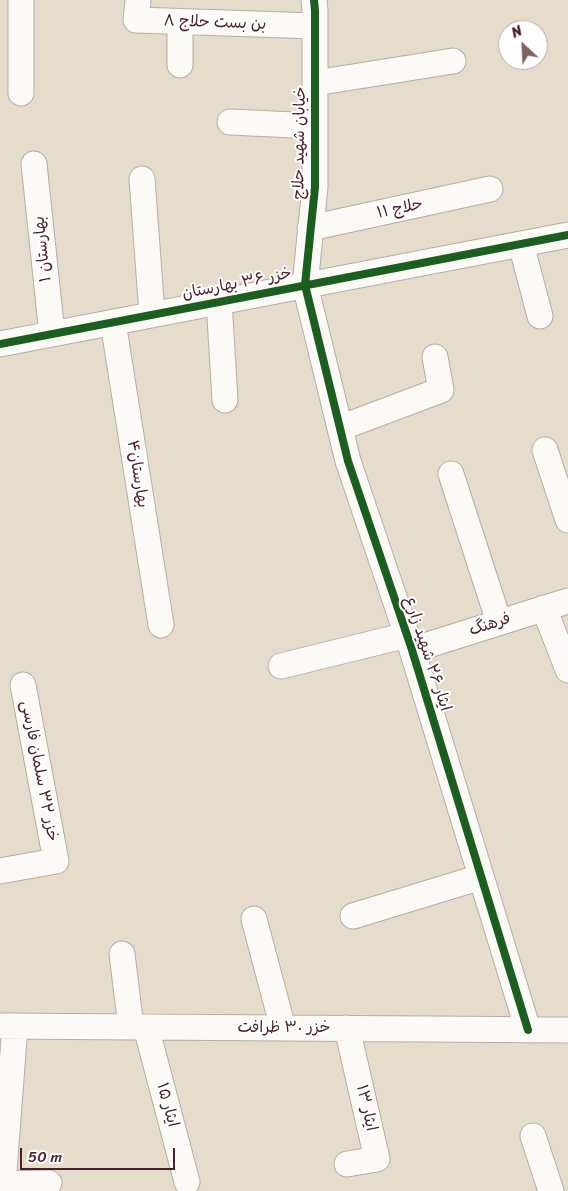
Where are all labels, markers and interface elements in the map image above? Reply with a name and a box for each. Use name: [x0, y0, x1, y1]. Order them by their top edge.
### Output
street label: بن بست حلاج ۸: [163, 12, 267, 34]
text: N: [507, 18, 527, 45]
north arrow: [498, 20, 548, 70]
street label: خیابان شهید حلاج: [289, 86, 311, 200]
street label: حلاج ۱۱: [375, 195, 425, 223]
street label: بهارستان ۱: [30, 215, 56, 283]
street label: خزر ۳۶ بهارستان: [181, 264, 293, 304]
street label: بهارستان۴: [122, 439, 152, 509]
street label: ایثار ۲۶ شهید زارع: [399, 594, 455, 714]
street label: فرهنگ: [467, 609, 513, 641]
street label: خزر ۳۲ سلمان فارسی: [16, 699, 62, 843]
street label: خزر ۳۰ ظرافت: [238, 1018, 330, 1038]
street label: ایثار ۱۵: [152, 1081, 182, 1129]
street label: ایثار ۱۳: [351, 1083, 381, 1133]
scale bar: [22, 1138, 178, 1170]
text: 50 m: [28, 1144, 62, 1170]

